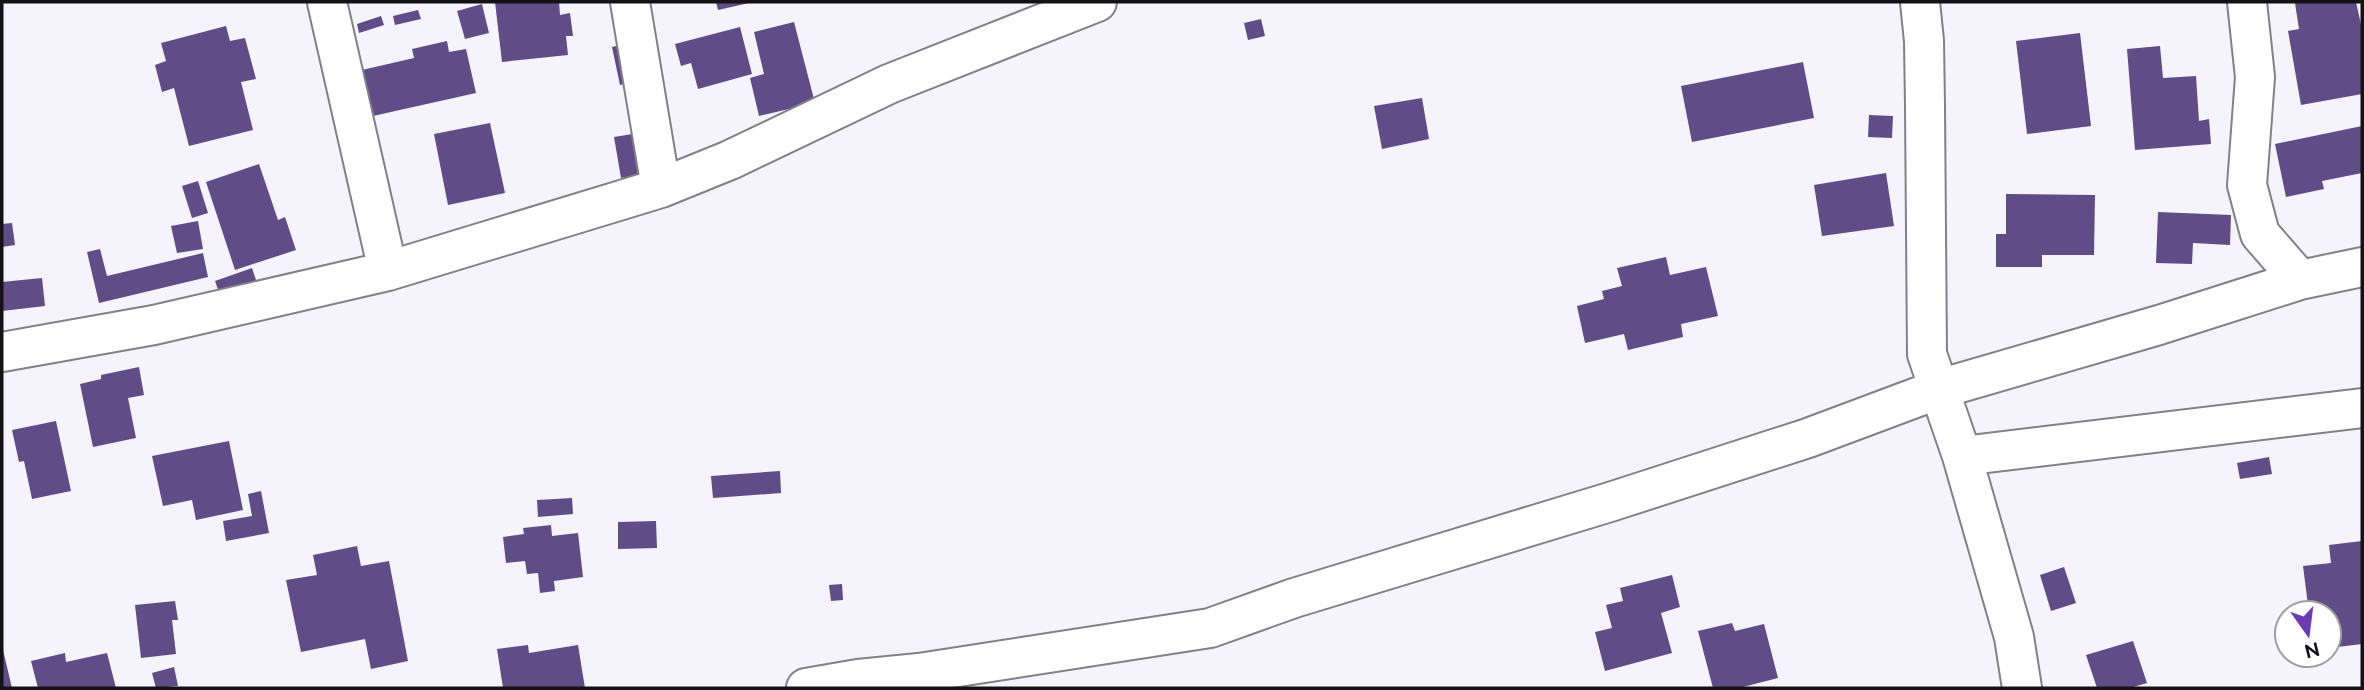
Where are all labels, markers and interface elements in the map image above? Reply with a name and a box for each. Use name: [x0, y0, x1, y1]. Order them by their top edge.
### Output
north arrow: [2273, 599, 2343, 669]
text: N: [2302, 638, 2322, 663]

